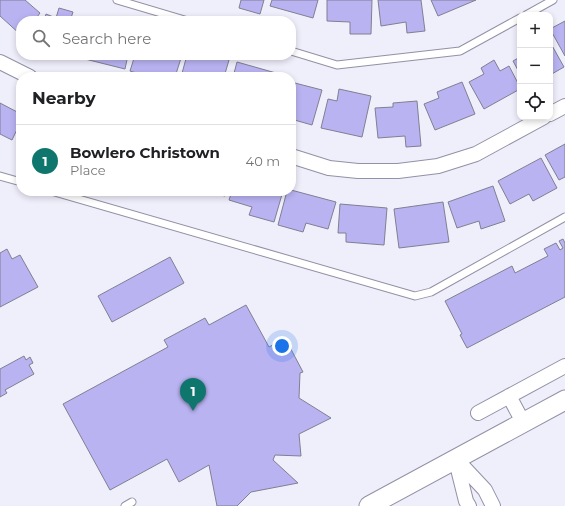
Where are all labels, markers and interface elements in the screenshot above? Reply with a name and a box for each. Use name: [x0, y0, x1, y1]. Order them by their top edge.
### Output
map controls: [517, 12, 553, 120]
button: +: [517, 12, 553, 48]
search box: [16, 16, 296, 60]
icon: search: [30, 27, 52, 49]
text: Search here: [62, 29, 151, 48]
button: −: [517, 48, 553, 84]
button: locate: [517, 84, 553, 120]
text: Nearby: [32, 88, 96, 108]
text: Bowlero Christown: [70, 143, 220, 162]
text: 1: [42, 153, 48, 169]
text: 40 m: [246, 153, 280, 169]
text: Place: [70, 162, 106, 178]
your location: [272, 336, 292, 356]
pin: 1: [180, 378, 206, 411]

